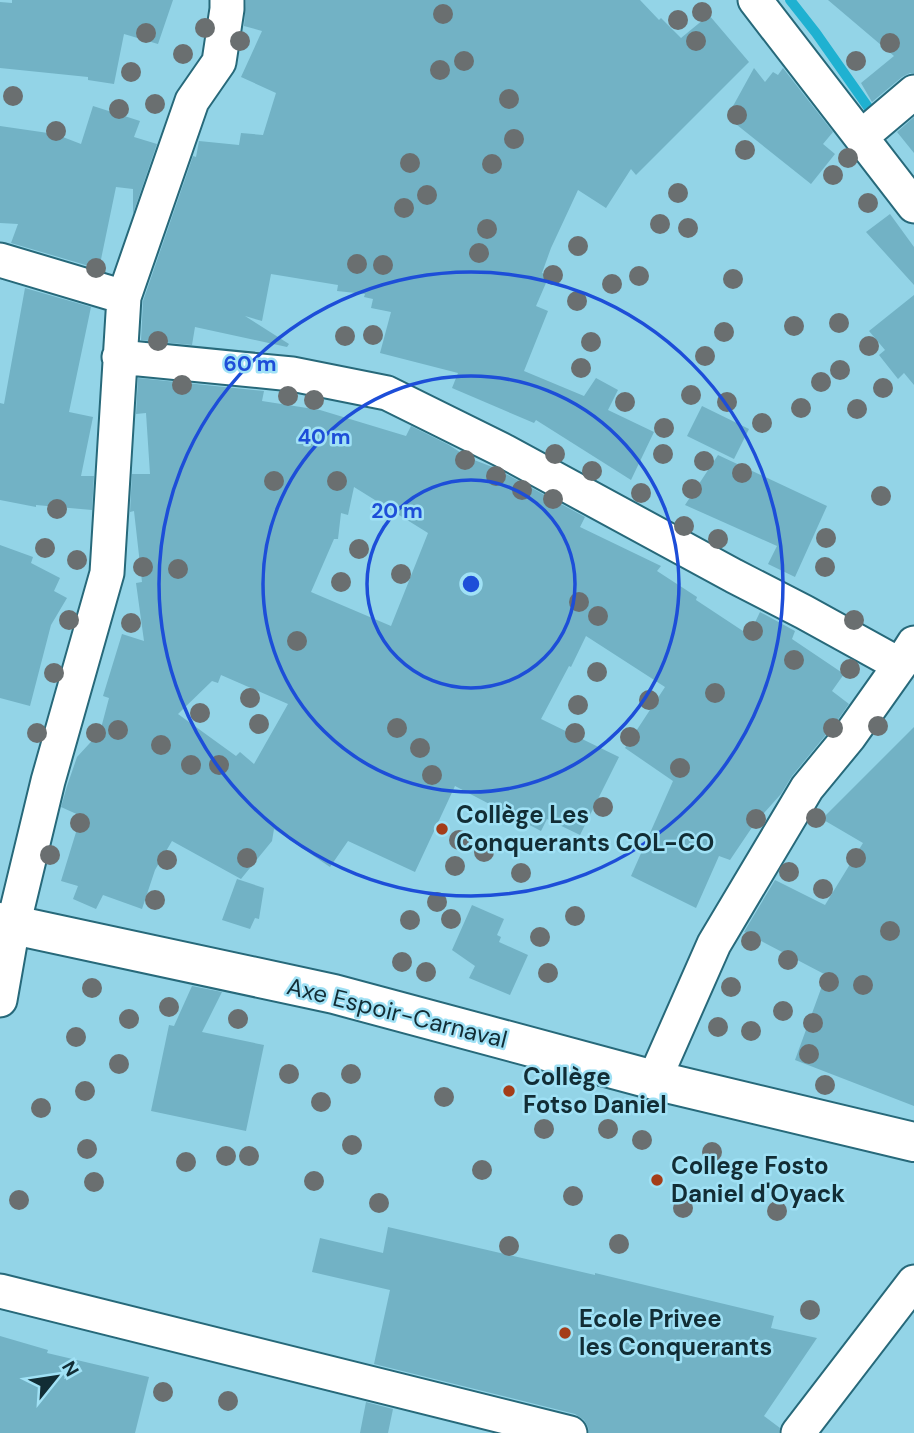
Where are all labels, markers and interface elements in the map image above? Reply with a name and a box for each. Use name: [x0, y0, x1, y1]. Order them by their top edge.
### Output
text: 60 m: [224, 350, 276, 378]
text: 40 m: [297, 423, 351, 451]
text: 20 m: [371, 497, 423, 525]
centre of rings: [459, 572, 483, 596]
place label: Collège Les Conquerants COL-CO: [456, 799, 714, 858]
marker: Collège Les Conquerants COL-CO: [434, 821, 450, 837]
street label: Axe Espoir-Carnaval: [284, 970, 510, 1055]
place label: Collège Fotso Daniel: [523, 1061, 667, 1120]
marker: Collège Fotso Daniel: [501, 1083, 517, 1099]
place label: College Fosto Daniel d'Oyack: [671, 1150, 845, 1209]
marker: College Fosto Daniel d'Oyack: [649, 1172, 665, 1188]
place label: Ecole Privee les Conquerants: [579, 1303, 772, 1362]
marker: Ecole Privee les Conquerants: [557, 1325, 573, 1341]
north arrow: [21, 1342, 91, 1412]
text: N: [56, 1356, 85, 1381]

